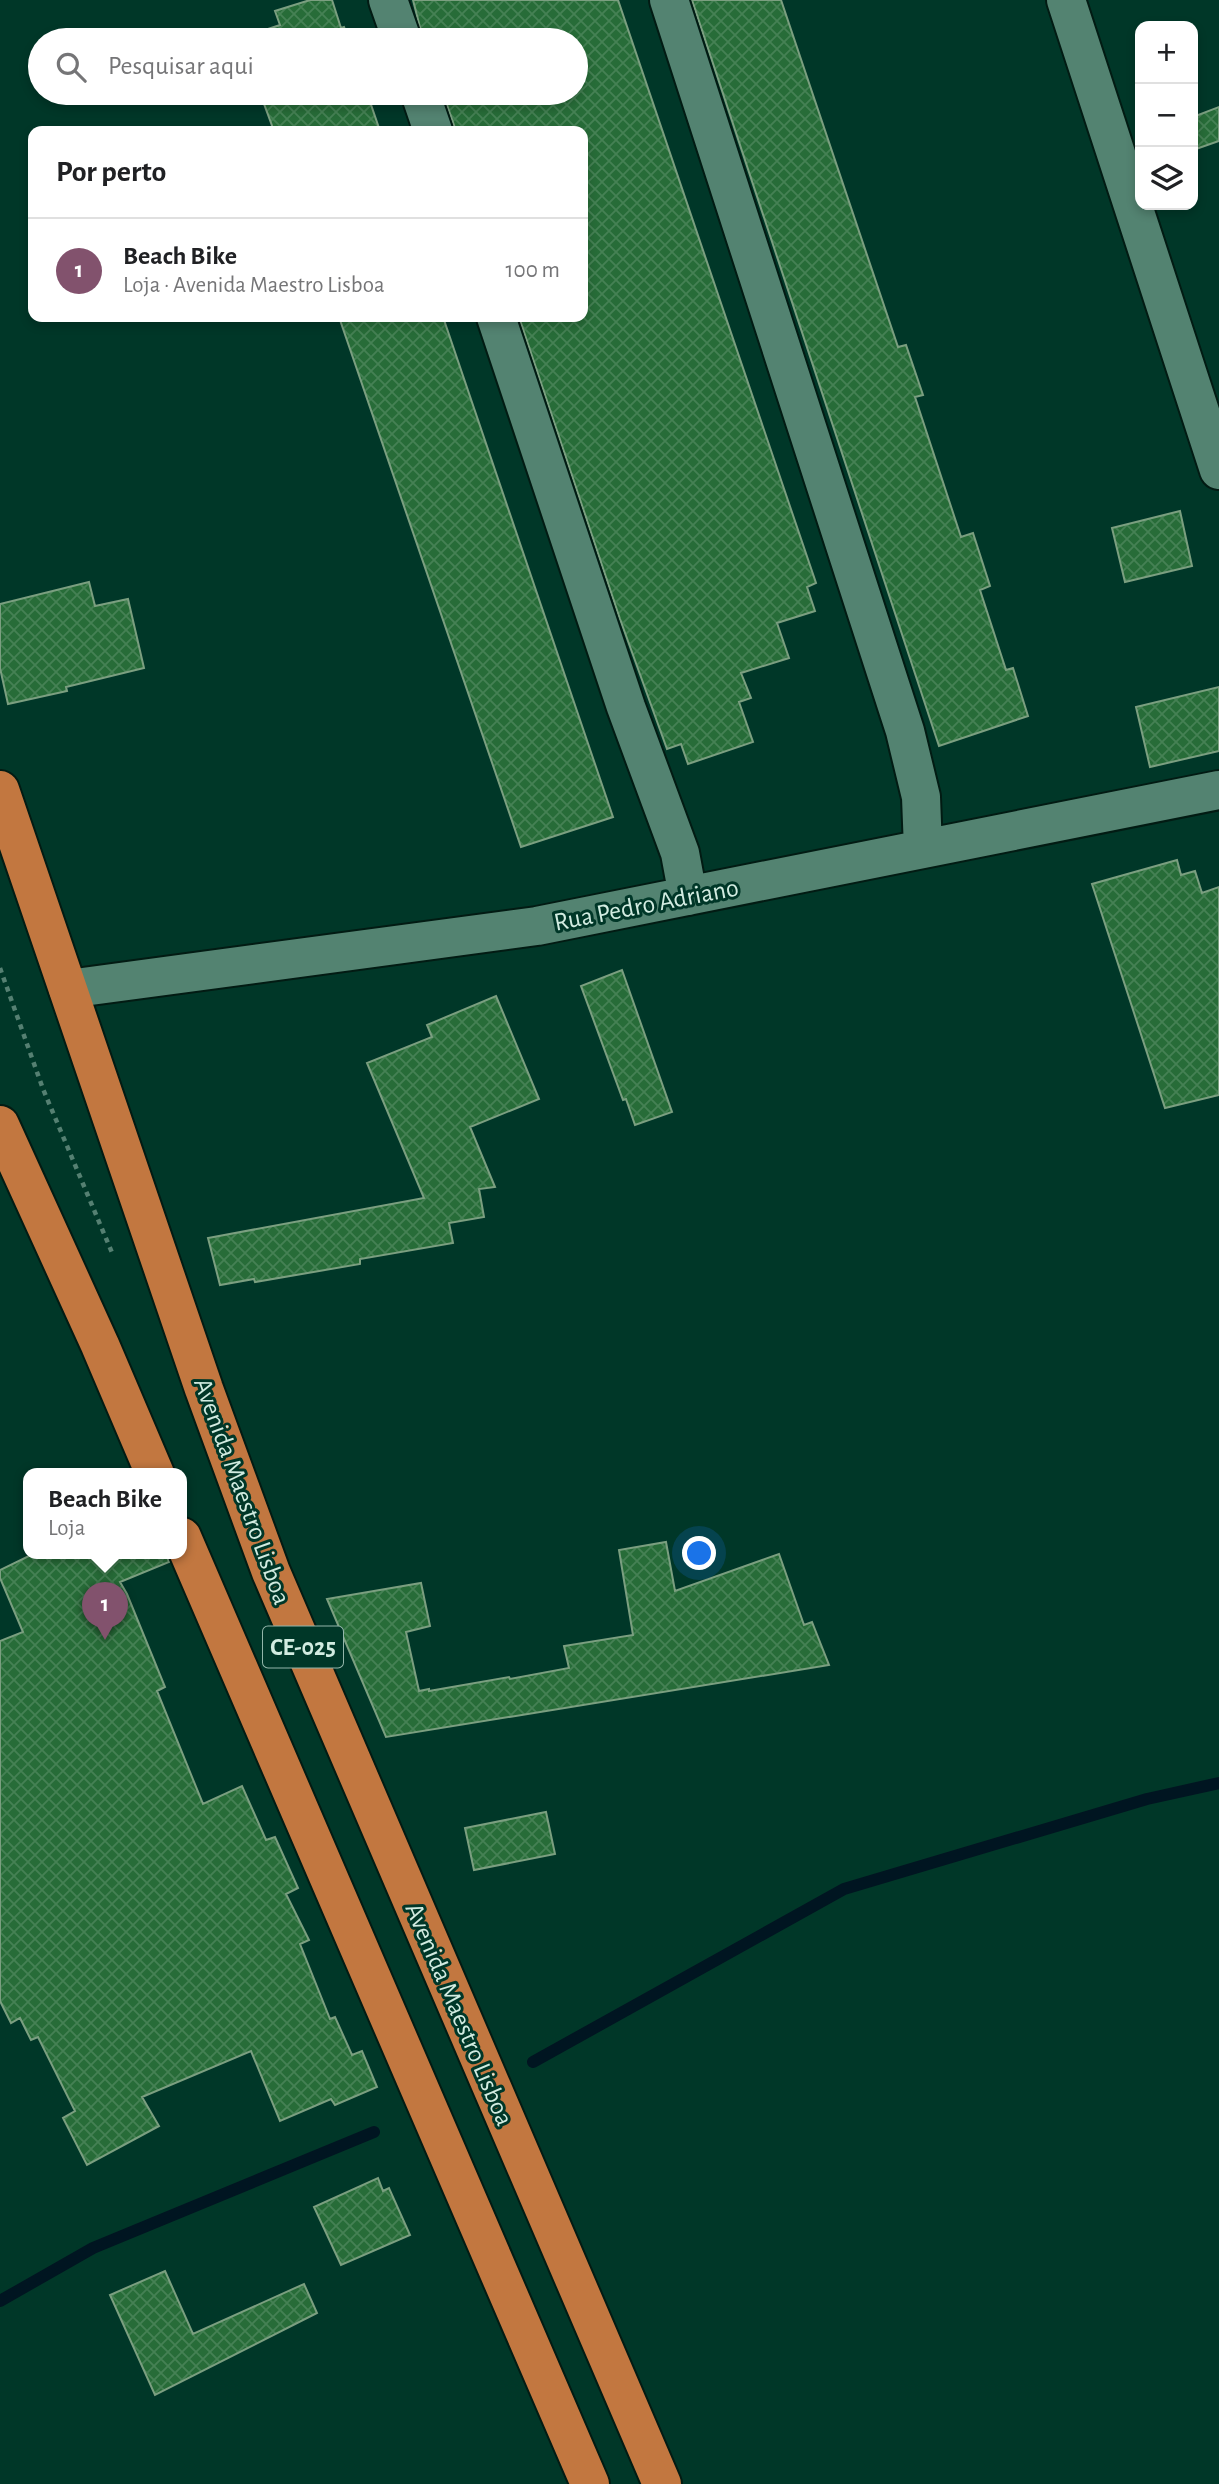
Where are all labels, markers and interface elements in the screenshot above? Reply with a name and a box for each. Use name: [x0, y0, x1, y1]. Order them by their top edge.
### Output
map controls: [1135, 21, 1198, 210]
button: +: [1135, 21, 1198, 84]
search box: [28, 28, 588, 105]
icon: search: [52, 48, 90, 86]
text: Pesquisar aqui: [108, 53, 254, 79]
button: −: [1135, 84, 1198, 147]
button: layers: [1135, 147, 1198, 210]
text: Por perto: [56, 157, 166, 187]
text: Beach Bike: [123, 243, 237, 269]
text: 1: [75, 259, 83, 282]
text: 100 m: [506, 259, 560, 282]
text: Loja · Avenida Maestro Lisboa: [123, 274, 385, 297]
street label: Rua Pedro Adriano: [552, 874, 741, 936]
street label: Avenida Maestro Lisboa: [189, 1375, 295, 1608]
popup: [23, 1468, 187, 1559]
text: Beach Bike: [48, 1486, 162, 1512]
text: Loja: [48, 1517, 85, 1540]
your location: [682, 1536, 716, 1570]
pin: 1: [82, 1582, 128, 1640]
road number: CE-025: [263, 1626, 343, 1667]
street label: Avenida Maestro Lisboa: [400, 1899, 518, 2130]

